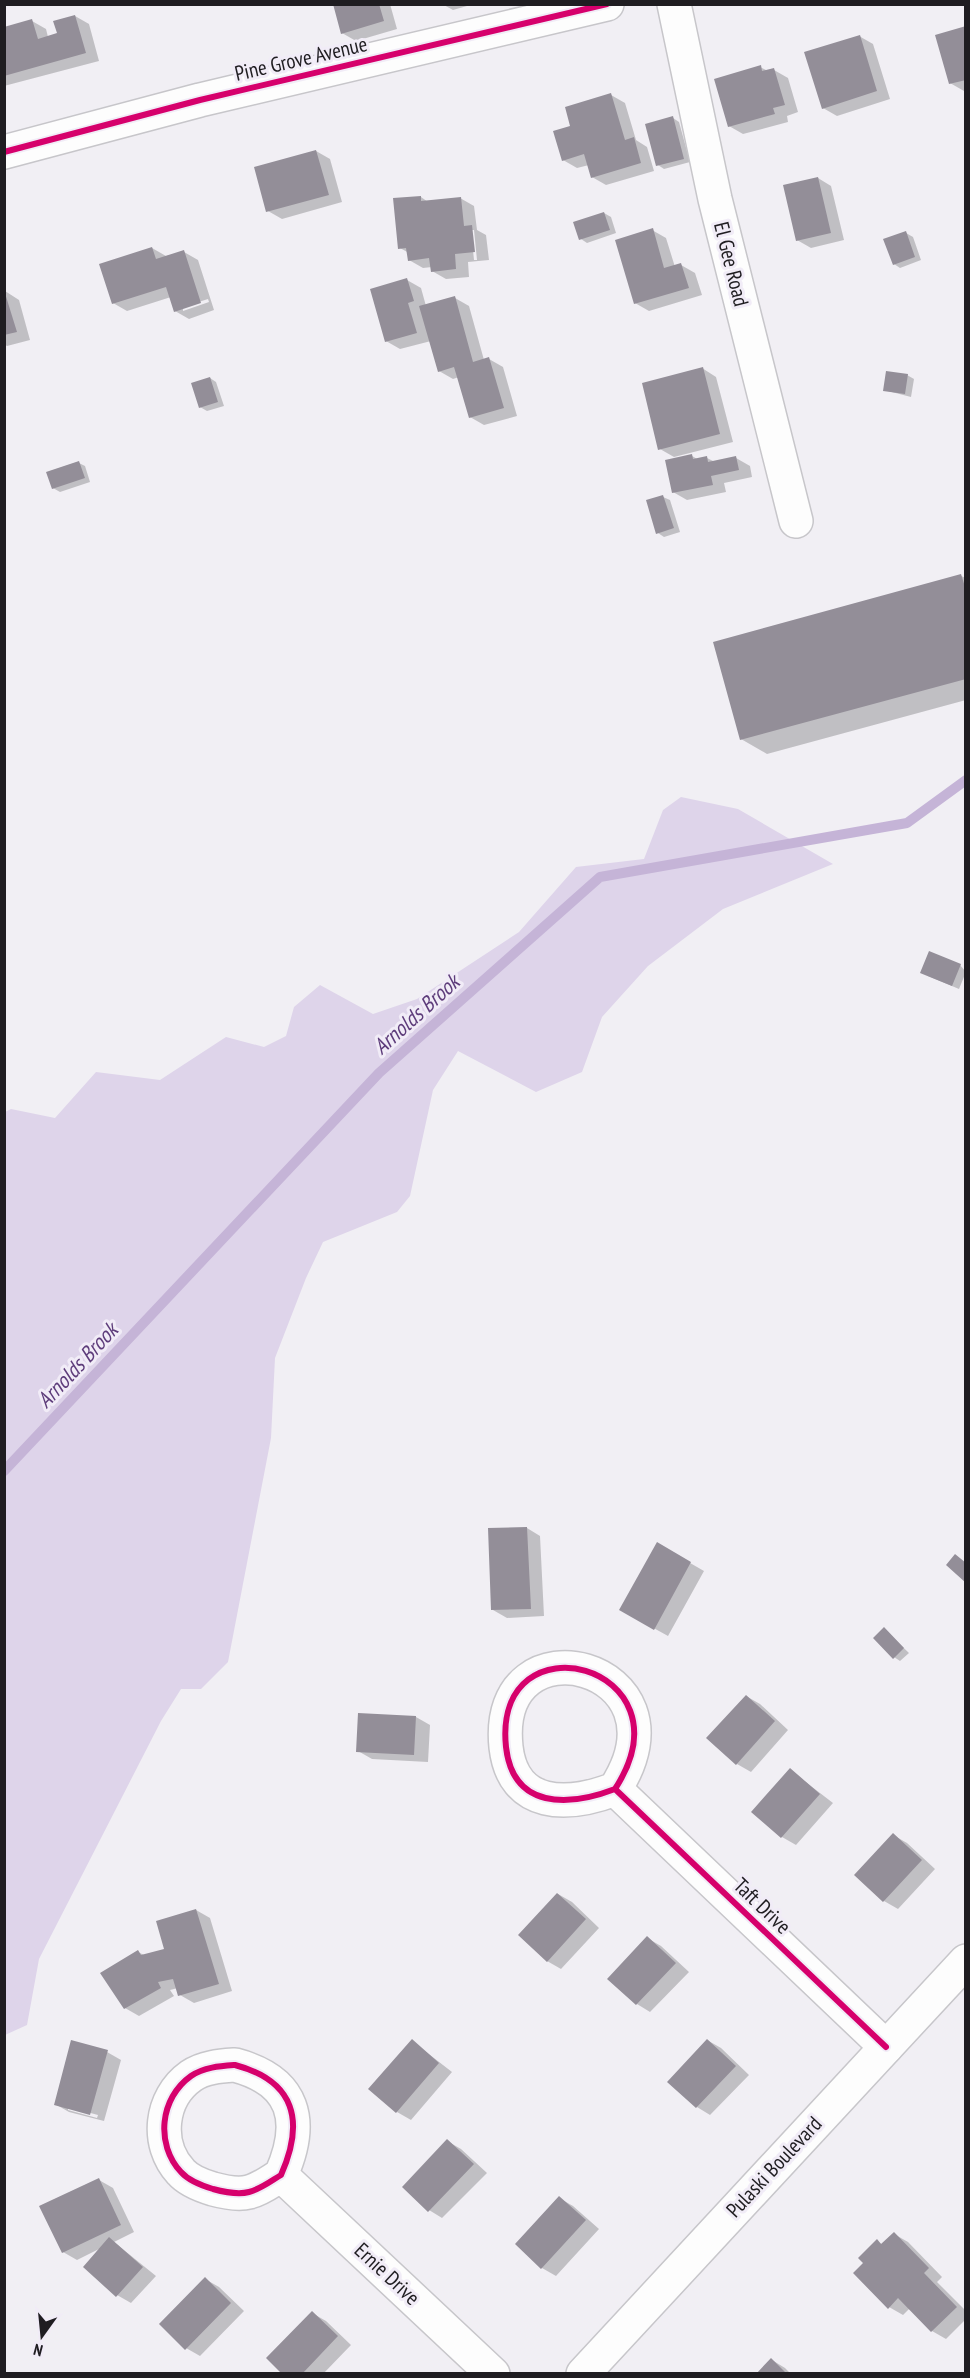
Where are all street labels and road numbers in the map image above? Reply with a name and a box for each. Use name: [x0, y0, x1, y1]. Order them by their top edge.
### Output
street label: Pine Grove Avenue: [232, 30, 370, 87]
street label: El Gee Road: [708, 219, 755, 309]
street label: Taft Drive: [728, 1872, 797, 1940]
street label: Pulaski Boulevard: [720, 2111, 827, 2223]
street label: Ernie Drive: [349, 2237, 426, 2311]

